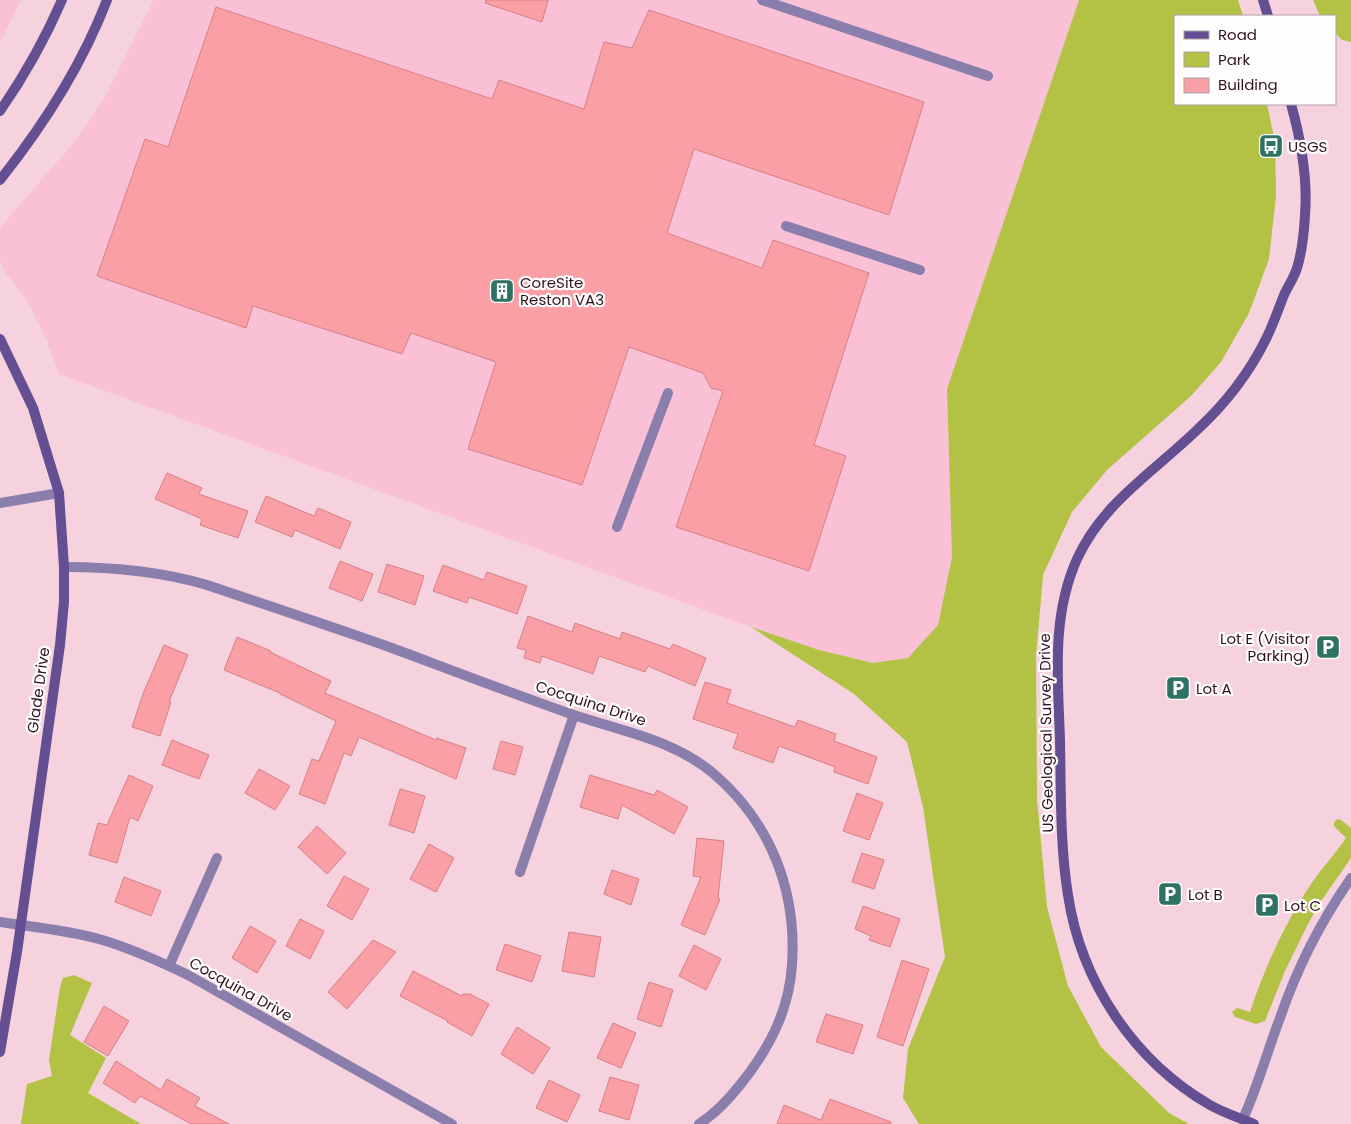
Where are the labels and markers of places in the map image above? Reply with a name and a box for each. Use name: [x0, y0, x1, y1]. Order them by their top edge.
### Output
bus stop icon: USGS: [1258, 133, 1284, 159]
place label: USGS: [1288, 136, 1327, 157]
place label: CoreSite Reston VA3: [520, 272, 604, 310]
building icon: CoreSite Reston VA3: [489, 278, 515, 304]
place label: Lot E (Visitor Parking): [1220, 628, 1310, 666]
parking icon: Lot E (Visitor Parking): [1315, 634, 1341, 660]
parking icon: Lot A: [1165, 675, 1191, 701]
place label: Lot A: [1196, 678, 1232, 699]
parking icon: Lot B: [1157, 881, 1183, 907]
place label: Lot B: [1188, 884, 1223, 905]
parking icon: Lot C: [1254, 892, 1280, 918]
place label: Lot C: [1284, 895, 1321, 916]

